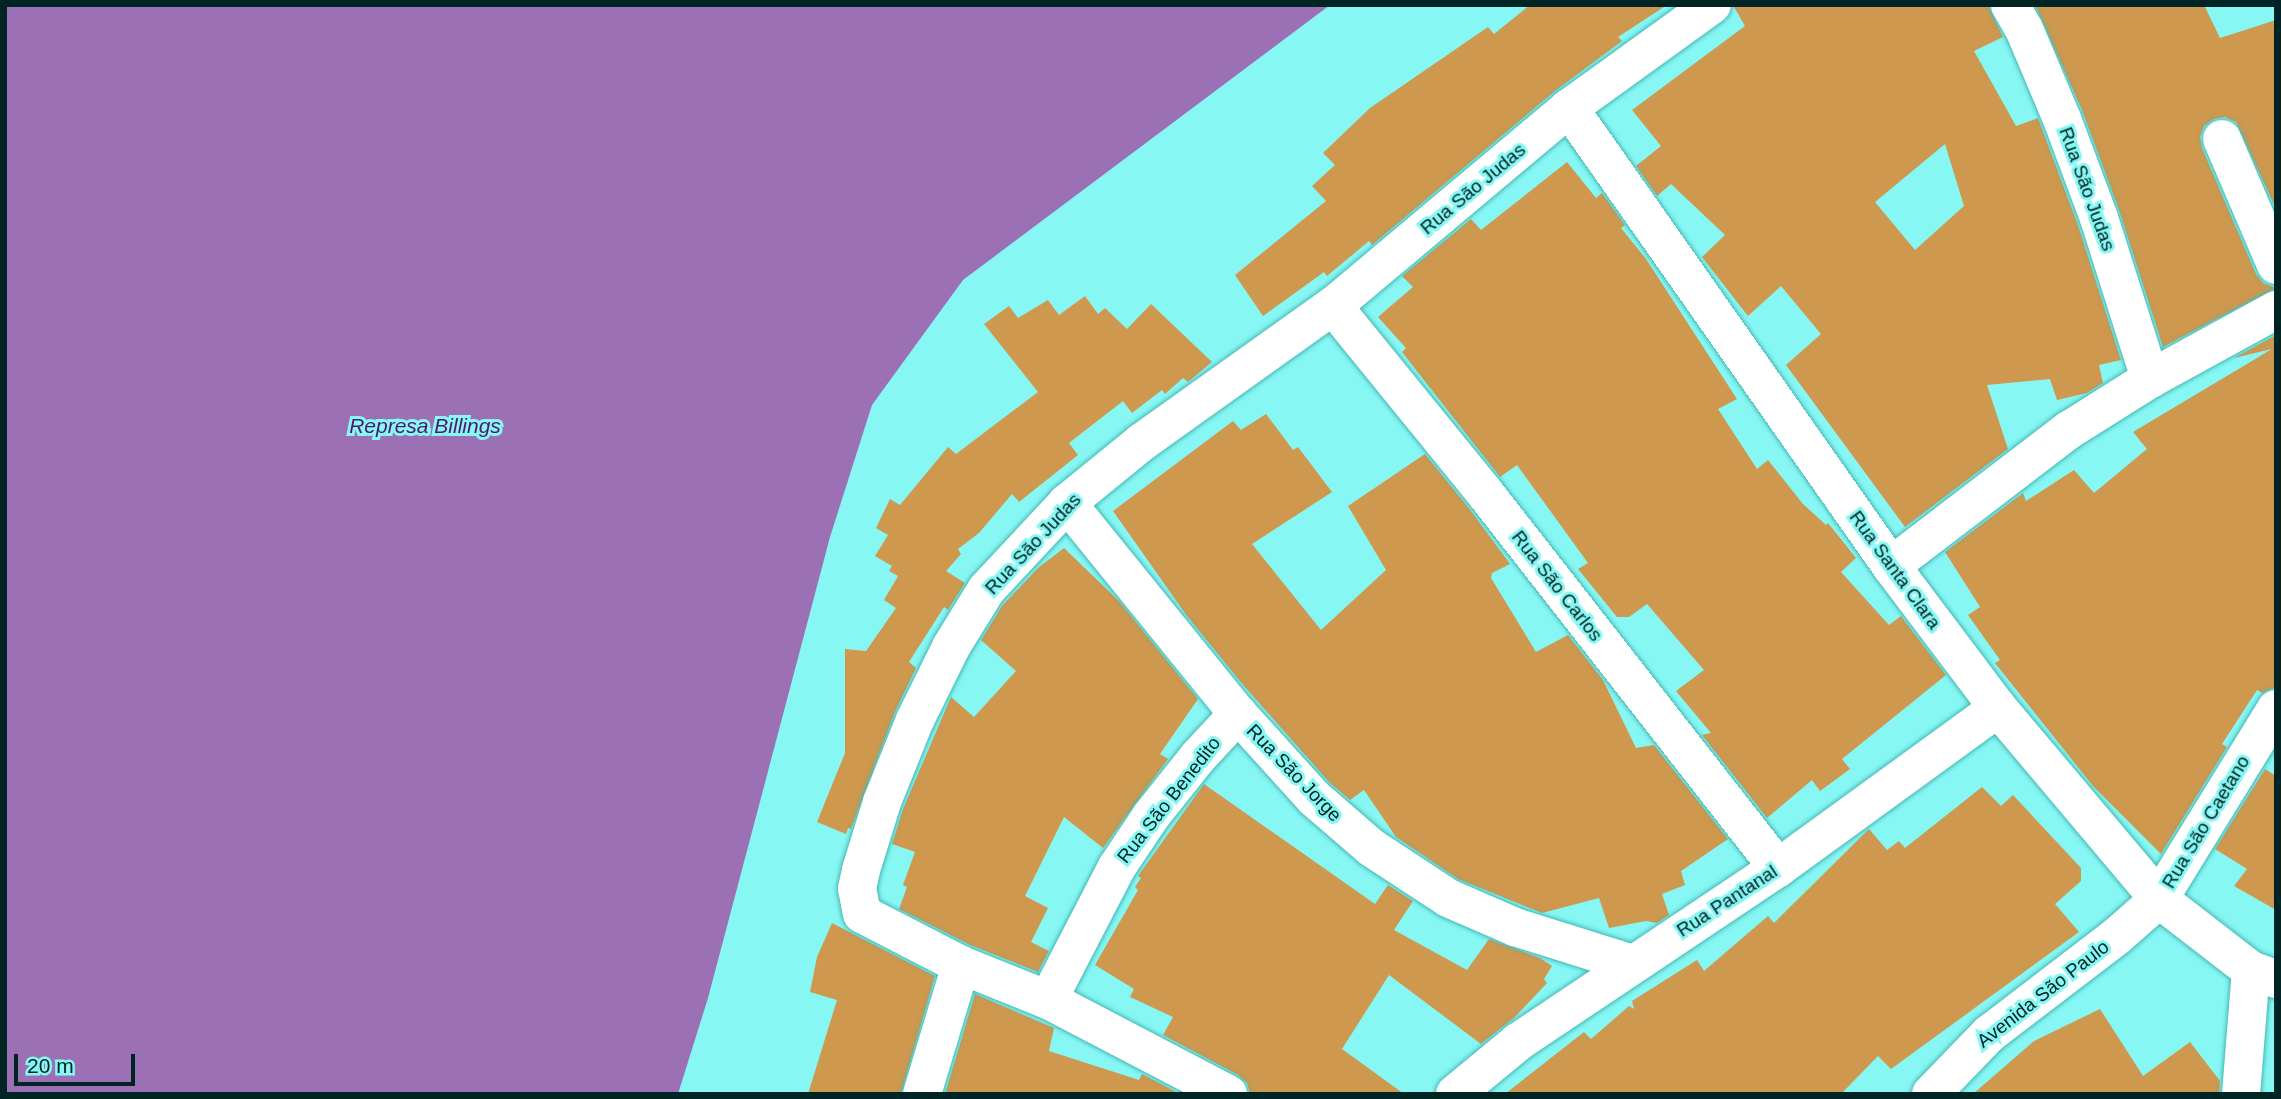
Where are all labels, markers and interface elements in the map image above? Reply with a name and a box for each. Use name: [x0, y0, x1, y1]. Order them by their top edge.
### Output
street label: Rua São Judas: [2054, 124, 2120, 254]
street label: Rua São Judas: [1416, 139, 1530, 239]
water label: Represa Billings: [349, 413, 501, 439]
street label: Rua São Judas: [980, 489, 1086, 599]
street label: Rua Santa Clara: [1844, 506, 1946, 634]
street label: Rua São Carlos: [1507, 526, 1607, 646]
street label: Rua São Jorge: [1242, 719, 1346, 827]
street label: Rua São Benedito: [1113, 732, 1225, 868]
street label: Rua São Caetano: [2157, 751, 2255, 893]
street label: Rua Pantanal: [1673, 860, 1781, 942]
street label: Avenida São Paulo: [1972, 935, 2114, 1053]
scale bar: [18, 1040, 138, 1084]
text: 20 m: [27, 1054, 74, 1077]

